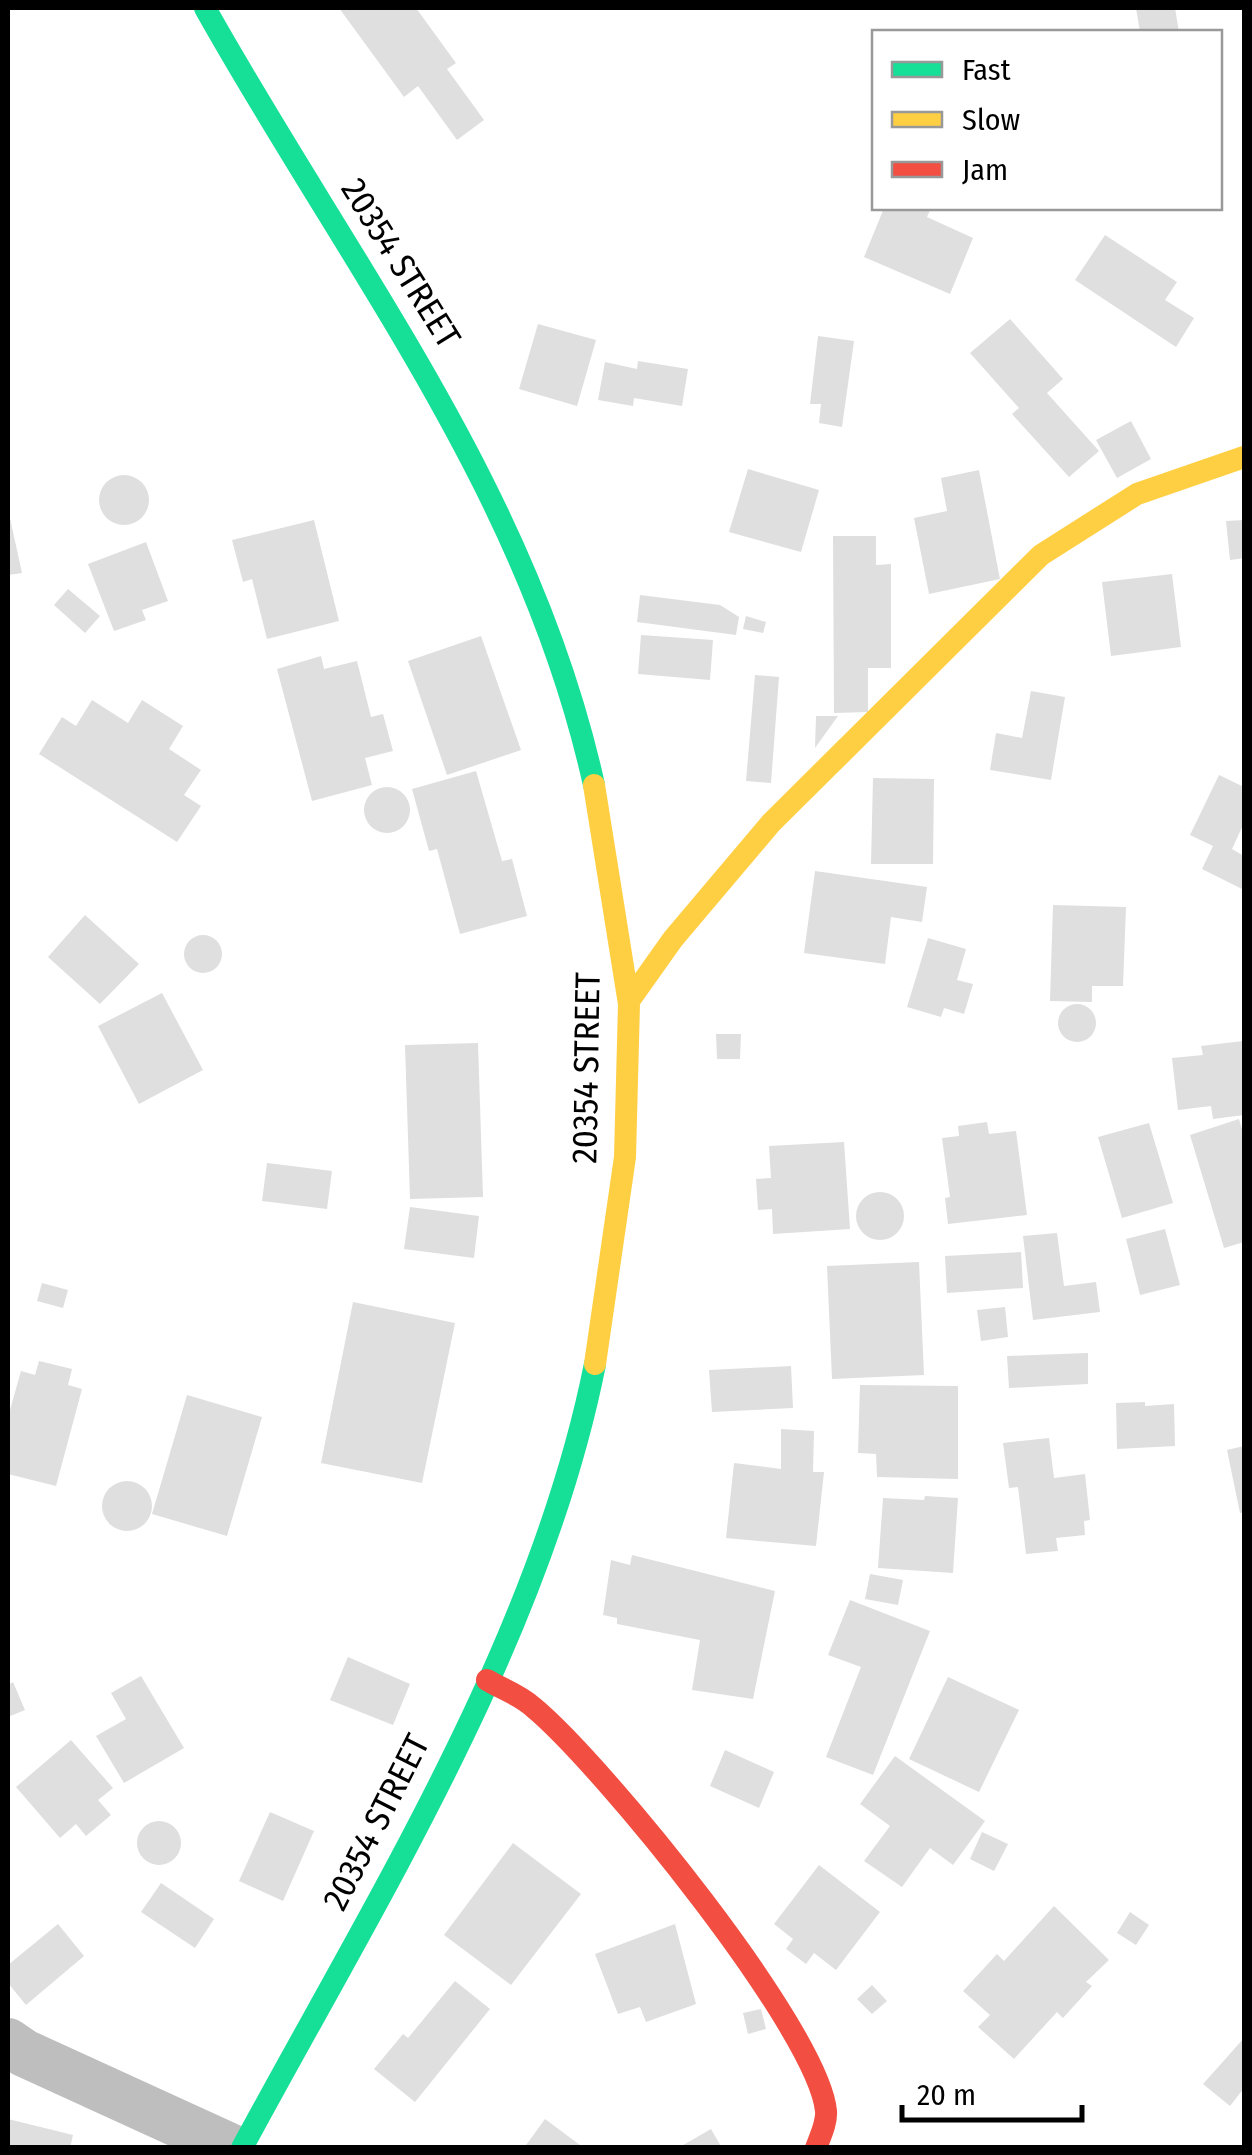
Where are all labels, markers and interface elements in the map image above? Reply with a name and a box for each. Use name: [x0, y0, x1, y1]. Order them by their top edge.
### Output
legend: [872, 30, 1222, 210]
text: Fast: [962, 52, 1011, 88]
text: Slow: [962, 102, 1020, 138]
text: Jam: [962, 152, 1008, 188]
street label: 20354 STREET: [333, 171, 470, 356]
street label: 20354 STREET: [563, 971, 609, 1164]
street label: 20354 STREET: [314, 1727, 438, 1917]
scale bar: [902, 2060, 1082, 2122]
text: 20 m: [917, 2077, 976, 2113]

